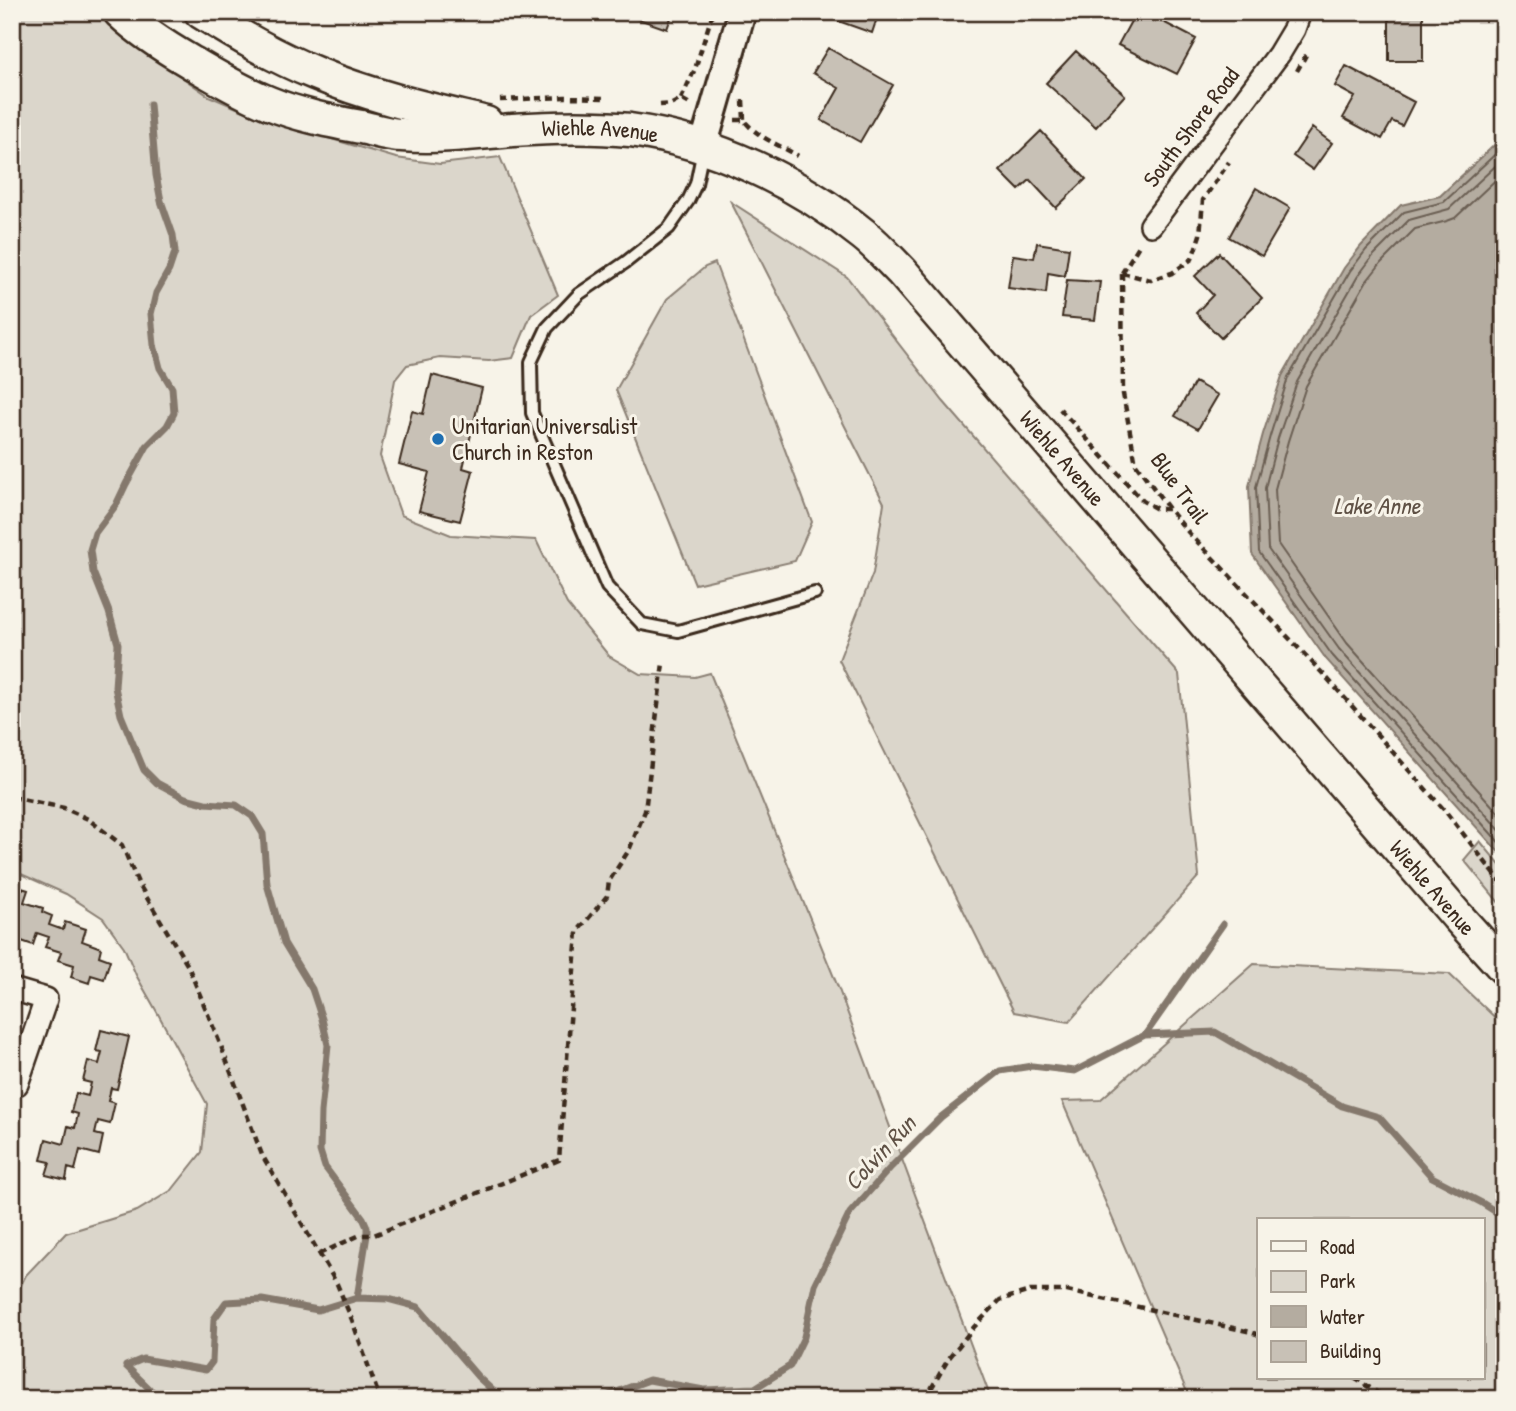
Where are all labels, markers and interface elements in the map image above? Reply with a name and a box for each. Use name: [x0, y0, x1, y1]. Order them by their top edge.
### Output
street label: South Shore Road: [1135, 60, 1246, 193]
street label: Wiehle Avenue: [541, 111, 661, 150]
street label: Wiehle Avenue: [1013, 403, 1113, 512]
place label: Unitarian Universalist Church in Reston: [452, 410, 638, 467]
marker: Unitarian Universalist Church in Reston: [430, 431, 446, 447]
street label: Blue Trail: [1144, 446, 1217, 530]
water label: Lake Anne: [1334, 489, 1422, 521]
street label: Wiehle Avenue: [1383, 833, 1483, 942]
water label: Colvin Run: [836, 1106, 924, 1197]
legend: [1257, 1218, 1484, 1380]
text: Road: [1320, 1232, 1354, 1261]
text: Park: [1320, 1266, 1355, 1295]
text: Water: [1320, 1302, 1365, 1331]
text: Building: [1320, 1336, 1381, 1365]

